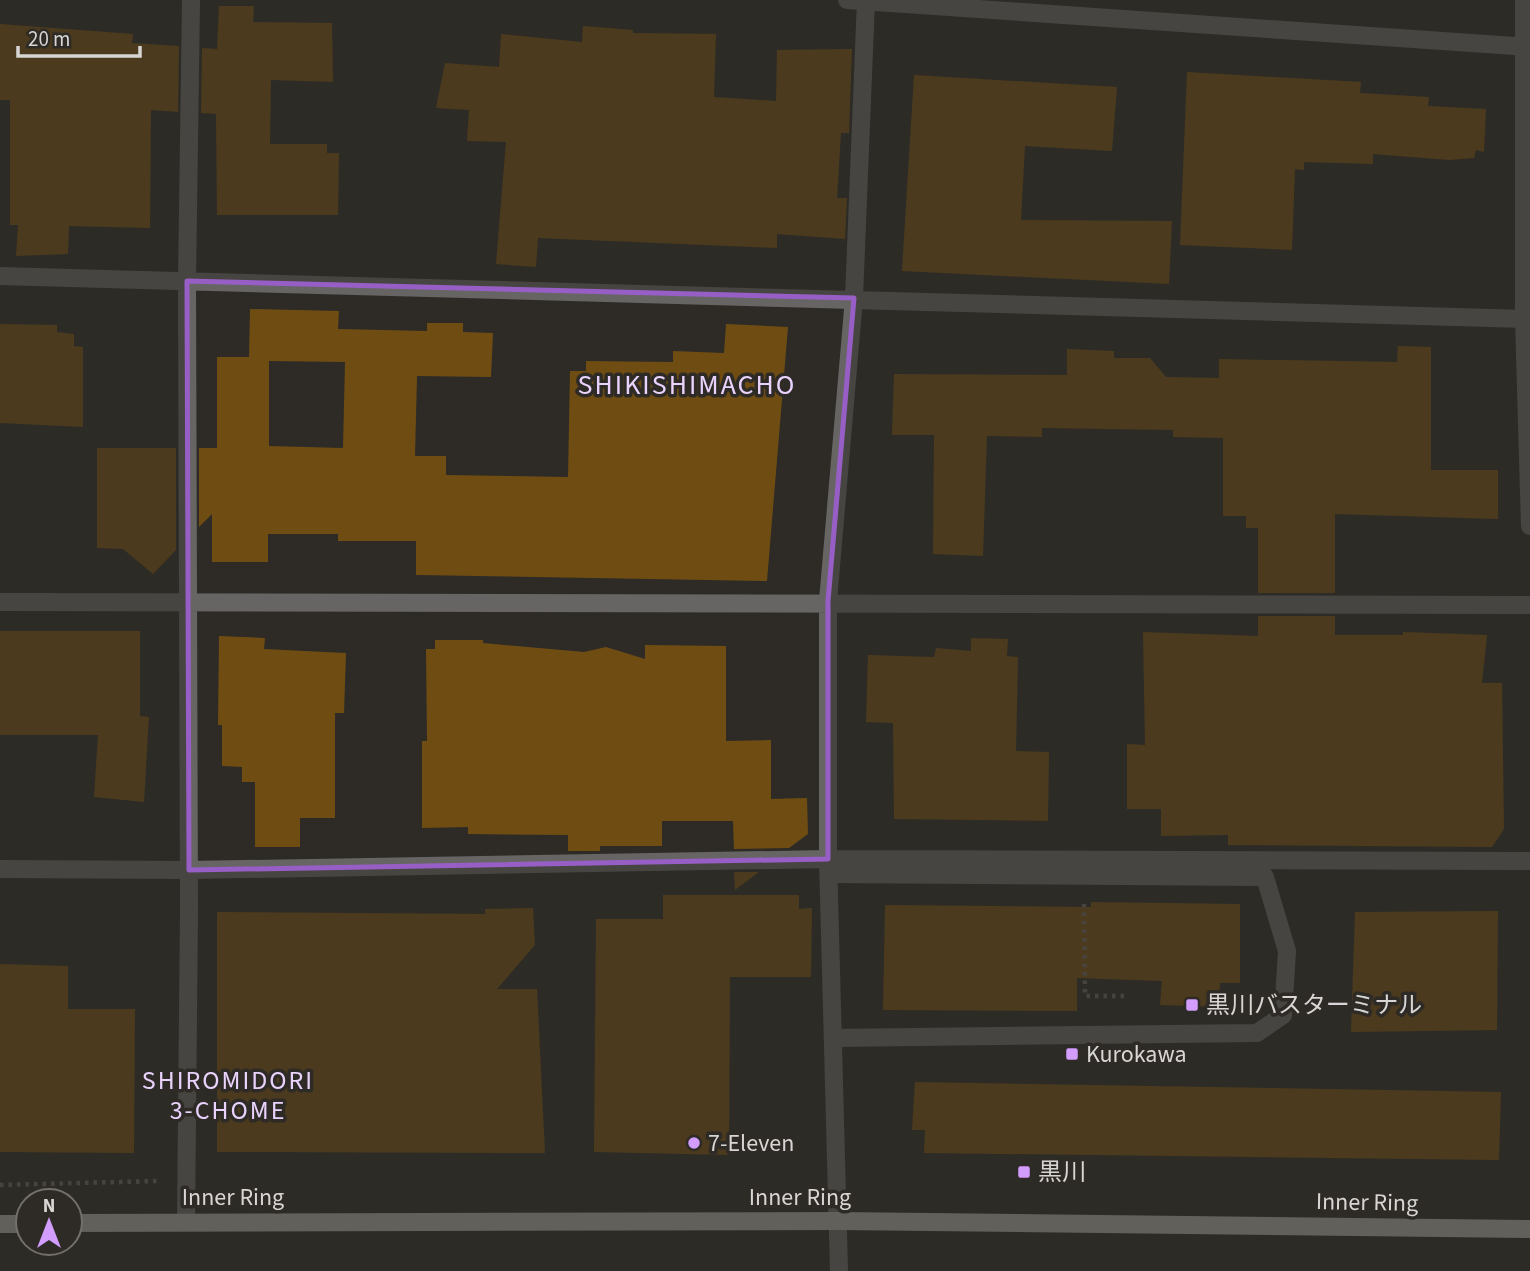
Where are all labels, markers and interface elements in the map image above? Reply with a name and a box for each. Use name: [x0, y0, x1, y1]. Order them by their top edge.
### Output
scale bar: [18, 14, 140, 58]
text: 20 m: [28, 24, 70, 54]
district label: SHIKISHIMACHO: [578, 365, 796, 405]
place label: 黒川バスターミナル: [1206, 988, 1422, 1023]
marker: 黒川バスターミナル: [1184, 997, 1200, 1013]
place label: Kurokawa: [1086, 1037, 1187, 1072]
marker: Kurokawa: [1064, 1046, 1080, 1062]
district label: SHIROMIDORI 3-CHOME: [142, 1062, 314, 1129]
place label: 7-Eleven: [708, 1126, 794, 1161]
marker: 7-Eleven: [686, 1135, 702, 1151]
place label: 黒川: [1038, 1155, 1086, 1190]
marker: 黒川: [1016, 1164, 1032, 1180]
street label: Inner Ring: [182, 1180, 284, 1215]
street label: Inner Ring: [749, 1180, 851, 1215]
street label: Inner Ring: [1315, 1184, 1418, 1221]
north arrow: [14, 1187, 84, 1257]
text: N: [43, 1193, 55, 1220]

